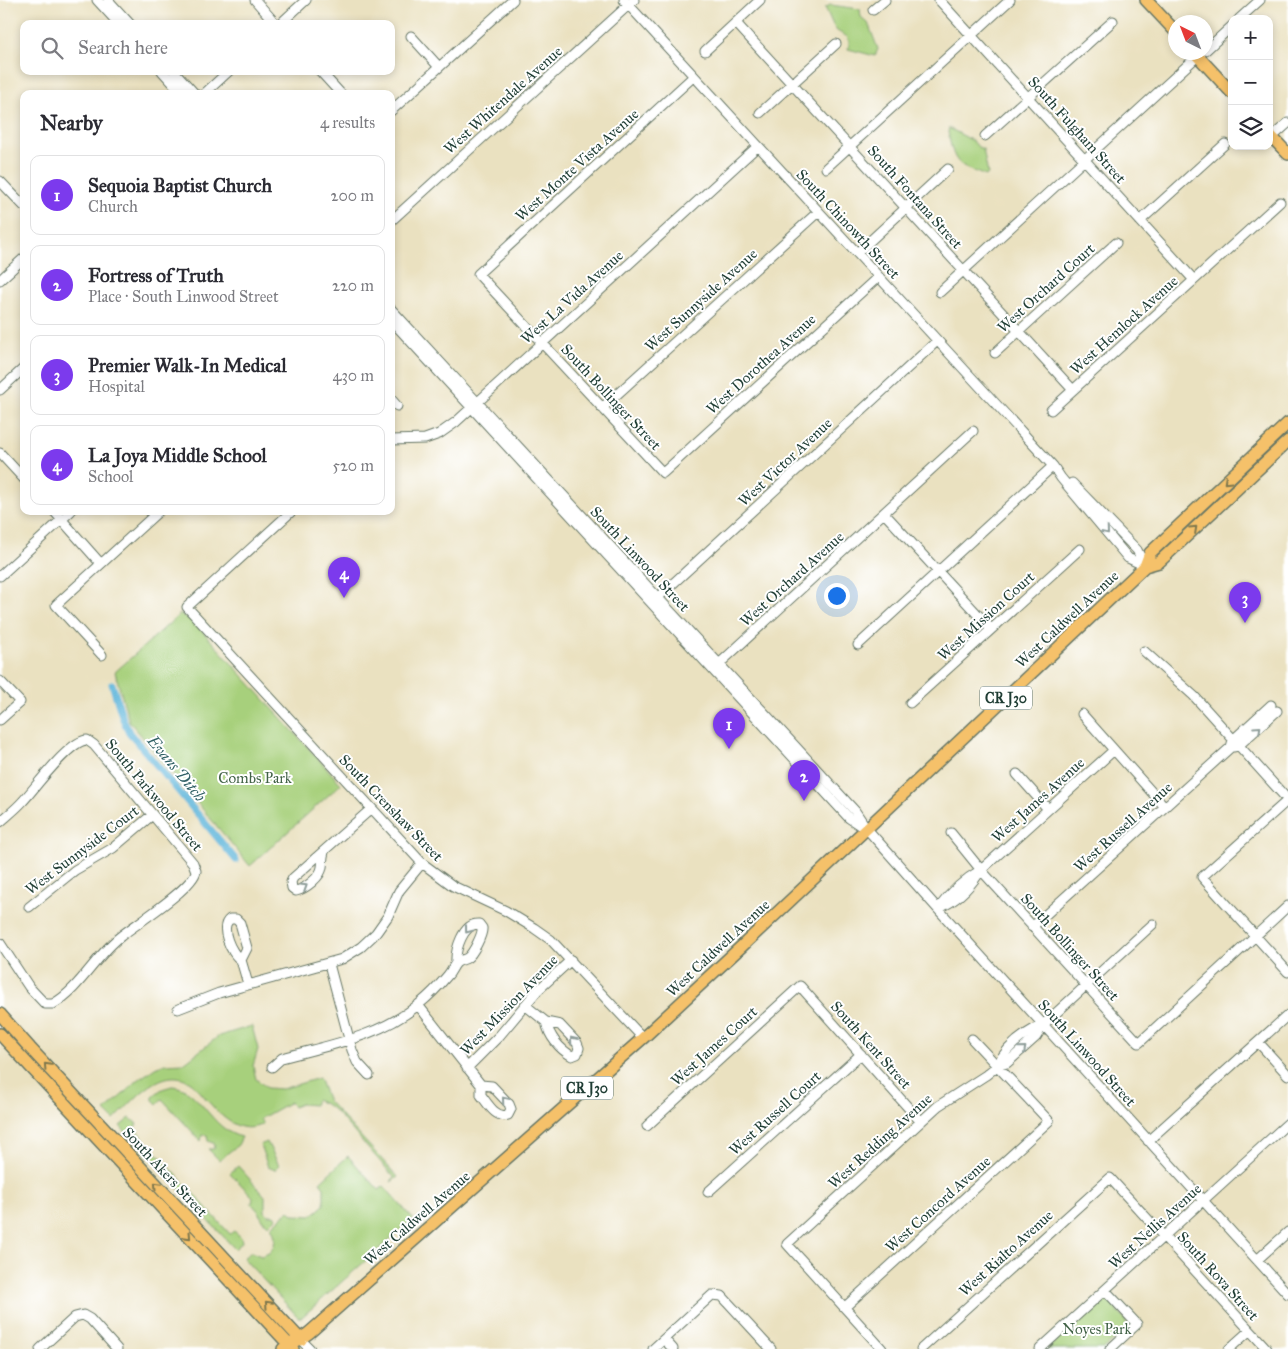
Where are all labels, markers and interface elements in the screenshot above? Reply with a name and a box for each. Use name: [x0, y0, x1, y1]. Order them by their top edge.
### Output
north arrow: [1168, 15, 1213, 60]
map controls: [1228, 15, 1273, 150]
button: +: [1228, 15, 1273, 60]
search box: [20, 20, 395, 75]
icon: search: [38, 34, 66, 62]
text: Search here: [78, 36, 168, 59]
street label: West Whitendale Avenue: [440, 42, 566, 158]
button: −: [1228, 60, 1273, 105]
street label: South Fulgham Street: [1024, 73, 1130, 188]
street label: West Monte Vista Avenue: [512, 105, 642, 225]
button: layers: [1228, 105, 1273, 150]
text: Nearby: [40, 110, 103, 136]
text: 4 results: [320, 113, 375, 132]
street label: South Fontana Street: [864, 142, 967, 253]
street label: South Chinowth Street: [792, 165, 904, 283]
text: Sequoia Baptist Church: [88, 174, 272, 197]
text: 1: [54, 186, 60, 205]
text: 200 m: [331, 186, 374, 205]
text: Church: [88, 197, 138, 216]
street label: West Orchard Court: [994, 239, 1099, 337]
street label: West Sunnyside Avenue: [641, 245, 761, 355]
street label: West La Vida Avenue: [517, 246, 627, 348]
text: Fortress of Truth: [88, 264, 224, 287]
street label: West Hemlock Avenue: [1066, 272, 1182, 378]
text: 2: [53, 276, 61, 295]
text: 220 m: [332, 276, 374, 295]
text: Place · South Linwood Street: [88, 287, 279, 306]
street label: West Dorothea Avenue: [703, 310, 819, 418]
street label: South Bollinger Street: [557, 340, 665, 454]
text: Premier Walk-In Medical: [88, 354, 287, 377]
text: 3: [54, 366, 60, 385]
text: 430 m: [332, 366, 374, 385]
text: Hospital: [88, 377, 145, 396]
street label: West Victor Avenue: [734, 414, 836, 510]
text: La Joya Middle School: [88, 444, 267, 467]
text: 4: [53, 456, 61, 475]
text: 520 m: [332, 456, 374, 475]
text: School: [88, 467, 133, 486]
one-way arrow: [1223, 475, 1232, 484]
street label: South Linwood Street: [587, 503, 694, 616]
one-way arrow: [1100, 526, 1109, 535]
one-way arrow: [1188, 526, 1197, 535]
street label: West Orchard Avenue: [736, 528, 848, 630]
pin: 4: [328, 557, 360, 598]
street label: West Mission Court: [934, 567, 1039, 664]
street label: West Caldwell Avenue: [1012, 567, 1122, 671]
pin: 3: [1229, 582, 1261, 623]
your location: [824, 583, 850, 609]
road number: CR J30: [980, 686, 1032, 710]
pin: 1: [713, 708, 745, 749]
one-way arrow: [1252, 726, 1261, 735]
water label: Evans Ditch: [143, 731, 210, 805]
street label: South Parkwood Street: [102, 735, 207, 855]
street label: South Crenshaw Street: [335, 751, 447, 866]
street label: West James Avenue: [988, 754, 1089, 847]
pin: 2: [788, 760, 820, 801]
park label: Combs Park: [218, 769, 292, 787]
street label: West Russell Avenue: [1070, 778, 1176, 876]
street label: West Sunnyside Court: [22, 801, 143, 898]
one-way arrow: [299, 883, 308, 893]
street label: South Bollinger Street: [1017, 890, 1123, 1005]
street label: West Caldwell Avenue: [663, 896, 773, 1000]
one-way arrow: [465, 924, 474, 934]
street label: West Mission Avenue: [456, 951, 562, 1059]
street label: South Linwood Street: [1034, 996, 1140, 1111]
street label: South Kent Street: [827, 997, 916, 1093]
street label: West James Court: [667, 1002, 762, 1090]
one-way arrow: [571, 1037, 579, 1046]
one-way arrow: [1018, 1045, 1027, 1054]
one-way arrow: [44, 1063, 53, 1072]
street label: West Russell Court: [725, 1066, 825, 1159]
road number: CR J30: [561, 1076, 613, 1100]
street label: West Redding Avenue: [824, 1090, 936, 1192]
one-way arrow: [501, 1097, 510, 1106]
street label: South Akers Street: [119, 1123, 212, 1221]
street label: West Concord Avenue: [882, 1152, 994, 1256]
street label: West Caldwell Avenue: [360, 1167, 474, 1269]
street label: West Nellis Avenue: [1105, 1180, 1205, 1272]
one-way arrow: [154, 1182, 163, 1191]
street label: West Rialto Avenue: [955, 1206, 1057, 1300]
street label: South Rova Street: [1173, 1228, 1263, 1325]
one-way arrow: [183, 1230, 192, 1239]
one-way arrow: [265, 1301, 274, 1310]
park label: Noyes Park: [1063, 1320, 1132, 1338]

